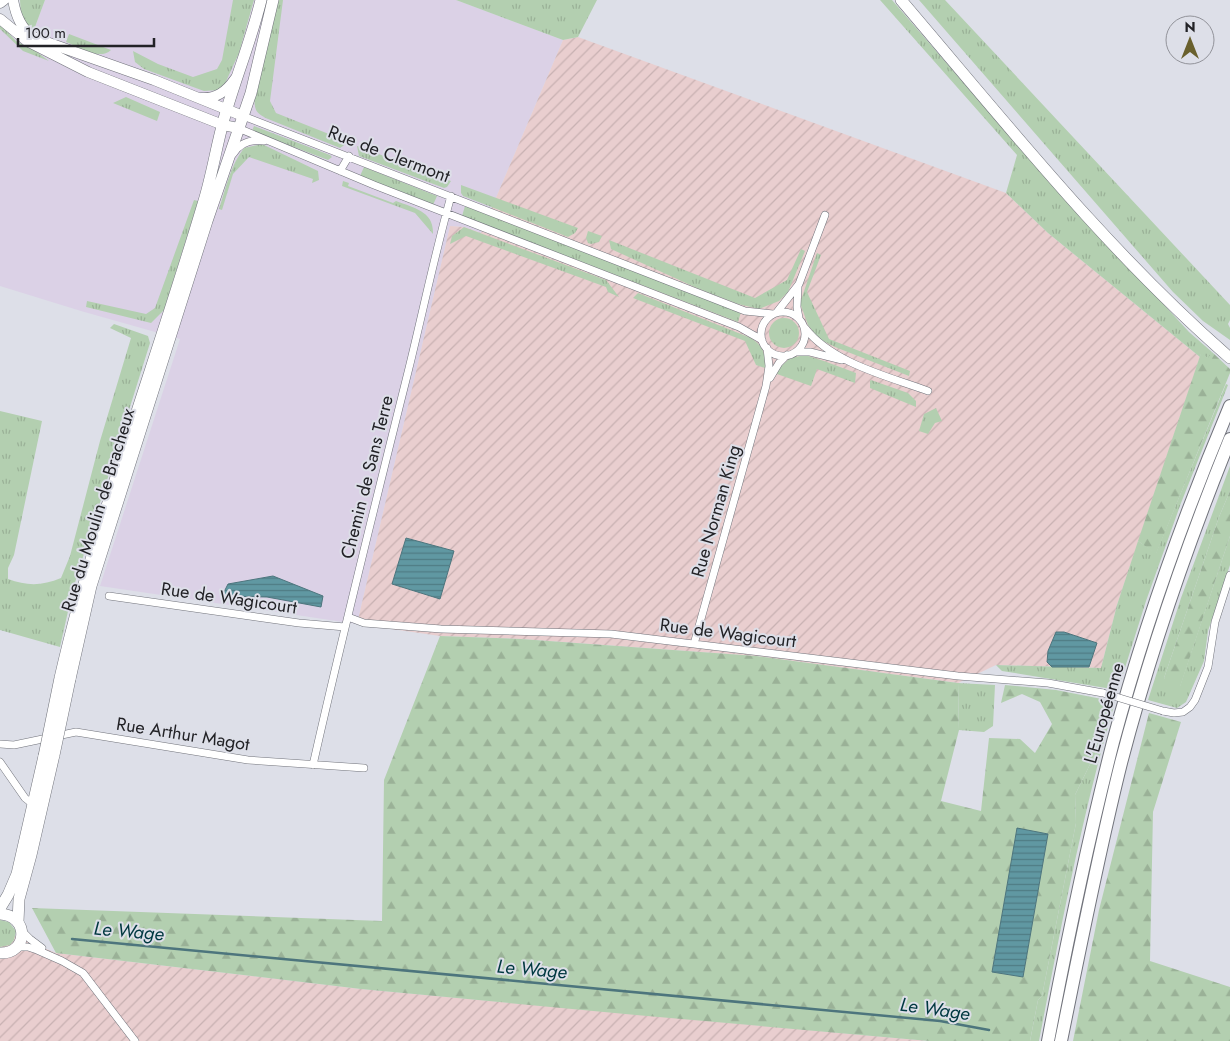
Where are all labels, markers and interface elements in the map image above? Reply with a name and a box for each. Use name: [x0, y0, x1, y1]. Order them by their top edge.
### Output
scale bar: [18, 15, 154, 47]
north arrow: [1165, 15, 1215, 65]
text: N: [1184, 17, 1196, 37]
text: 100 m: [25, 22, 66, 44]
street label: Rue de Clermont: [324, 119, 454, 189]
street label: Chemin de Sans Terre: [334, 393, 400, 561]
street label: Rue du Moulin de Bracheux: [55, 405, 141, 615]
street label: Rue Norman King: [685, 442, 747, 580]
street label: Rue de Wagicourt: [159, 576, 299, 621]
street label: Rue de Wagicourt: [658, 612, 798, 654]
street label: L'Européenne: [1077, 660, 1131, 766]
street label: Rue Arthur Magot: [114, 711, 252, 757]
water label: Le Wage: [93, 914, 166, 948]
water label: Le Wage: [496, 952, 569, 986]
water label: Le Wage: [898, 991, 972, 1027]

